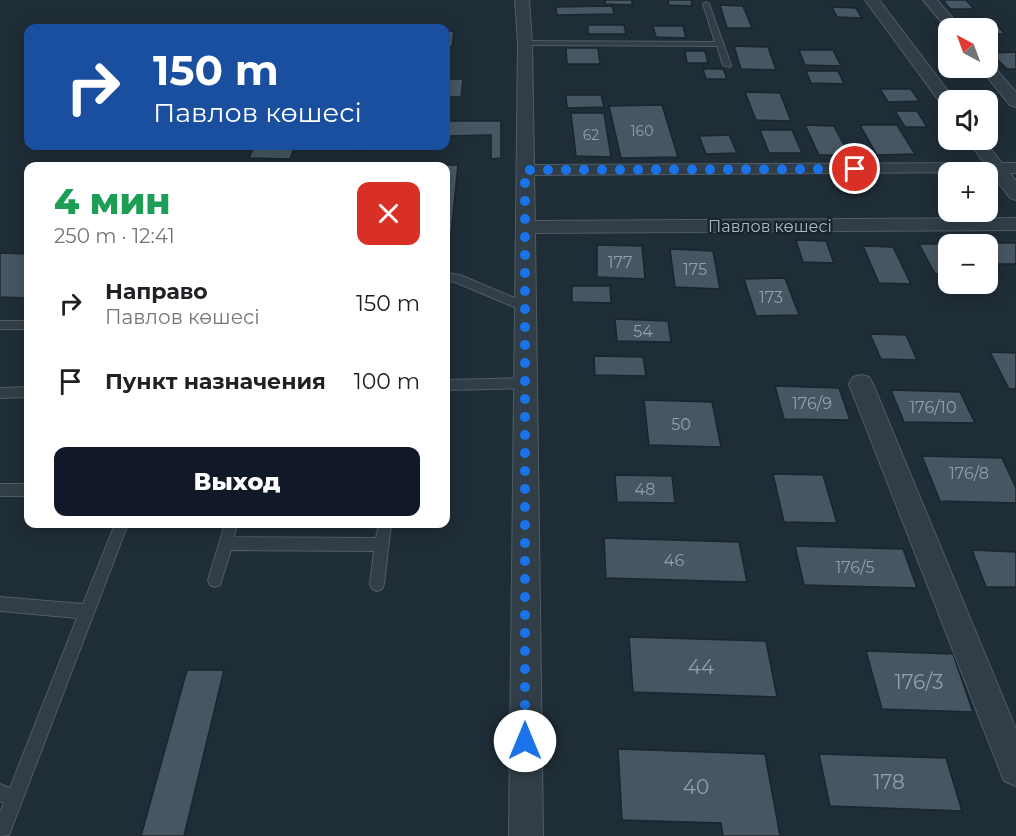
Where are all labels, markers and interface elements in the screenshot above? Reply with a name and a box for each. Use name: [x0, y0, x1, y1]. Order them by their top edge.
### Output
north arrow: [938, 18, 998, 78]
map controls: [938, 18, 998, 294]
text: 150 m: [153, 44, 279, 96]
icon: right: [54, 48, 132, 126]
button: sound: [938, 90, 998, 150]
text: Павлов көшесі: [153, 96, 362, 129]
house number: 160: [631, 122, 653, 140]
house number: 62: [583, 126, 599, 144]
pin: [829, 143, 880, 194]
icon: arrive: [838, 152, 871, 185]
button: +: [938, 162, 998, 222]
text: 4 мин: [54, 179, 171, 223]
button: close: [357, 182, 420, 245]
street label: Павлов көшесі: [708, 217, 832, 236]
text: 250 m · 12:41: [54, 224, 175, 248]
button: −: [938, 234, 998, 294]
house number: 177: [608, 253, 632, 272]
house number: 175: [683, 260, 707, 279]
text: Направо: [105, 278, 208, 305]
icon: right: [54, 287, 87, 320]
house number: 173: [759, 288, 783, 307]
text: 150 m: [356, 290, 420, 317]
text: Павлов көшесі: [105, 305, 260, 329]
house number: 54: [633, 322, 653, 341]
icon: arrive: [54, 365, 87, 398]
text: Пункт назначения: [105, 368, 326, 395]
text: 100 m: [354, 368, 420, 395]
house number: 176/9: [792, 394, 832, 413]
house number: 176/10: [910, 398, 957, 417]
house number: 50: [671, 415, 691, 434]
button: Выход: [54, 447, 420, 516]
house number: 176/8: [949, 464, 989, 483]
house number: 48: [635, 480, 655, 499]
house number: 46: [664, 551, 684, 570]
house number: 176/5: [835, 558, 875, 577]
house number: 44: [688, 655, 714, 679]
house number: 176/3: [895, 670, 943, 694]
position arrow: [493, 709, 557, 773]
house number: 178: [873, 770, 905, 794]
house number: 40: [683, 775, 709, 799]

